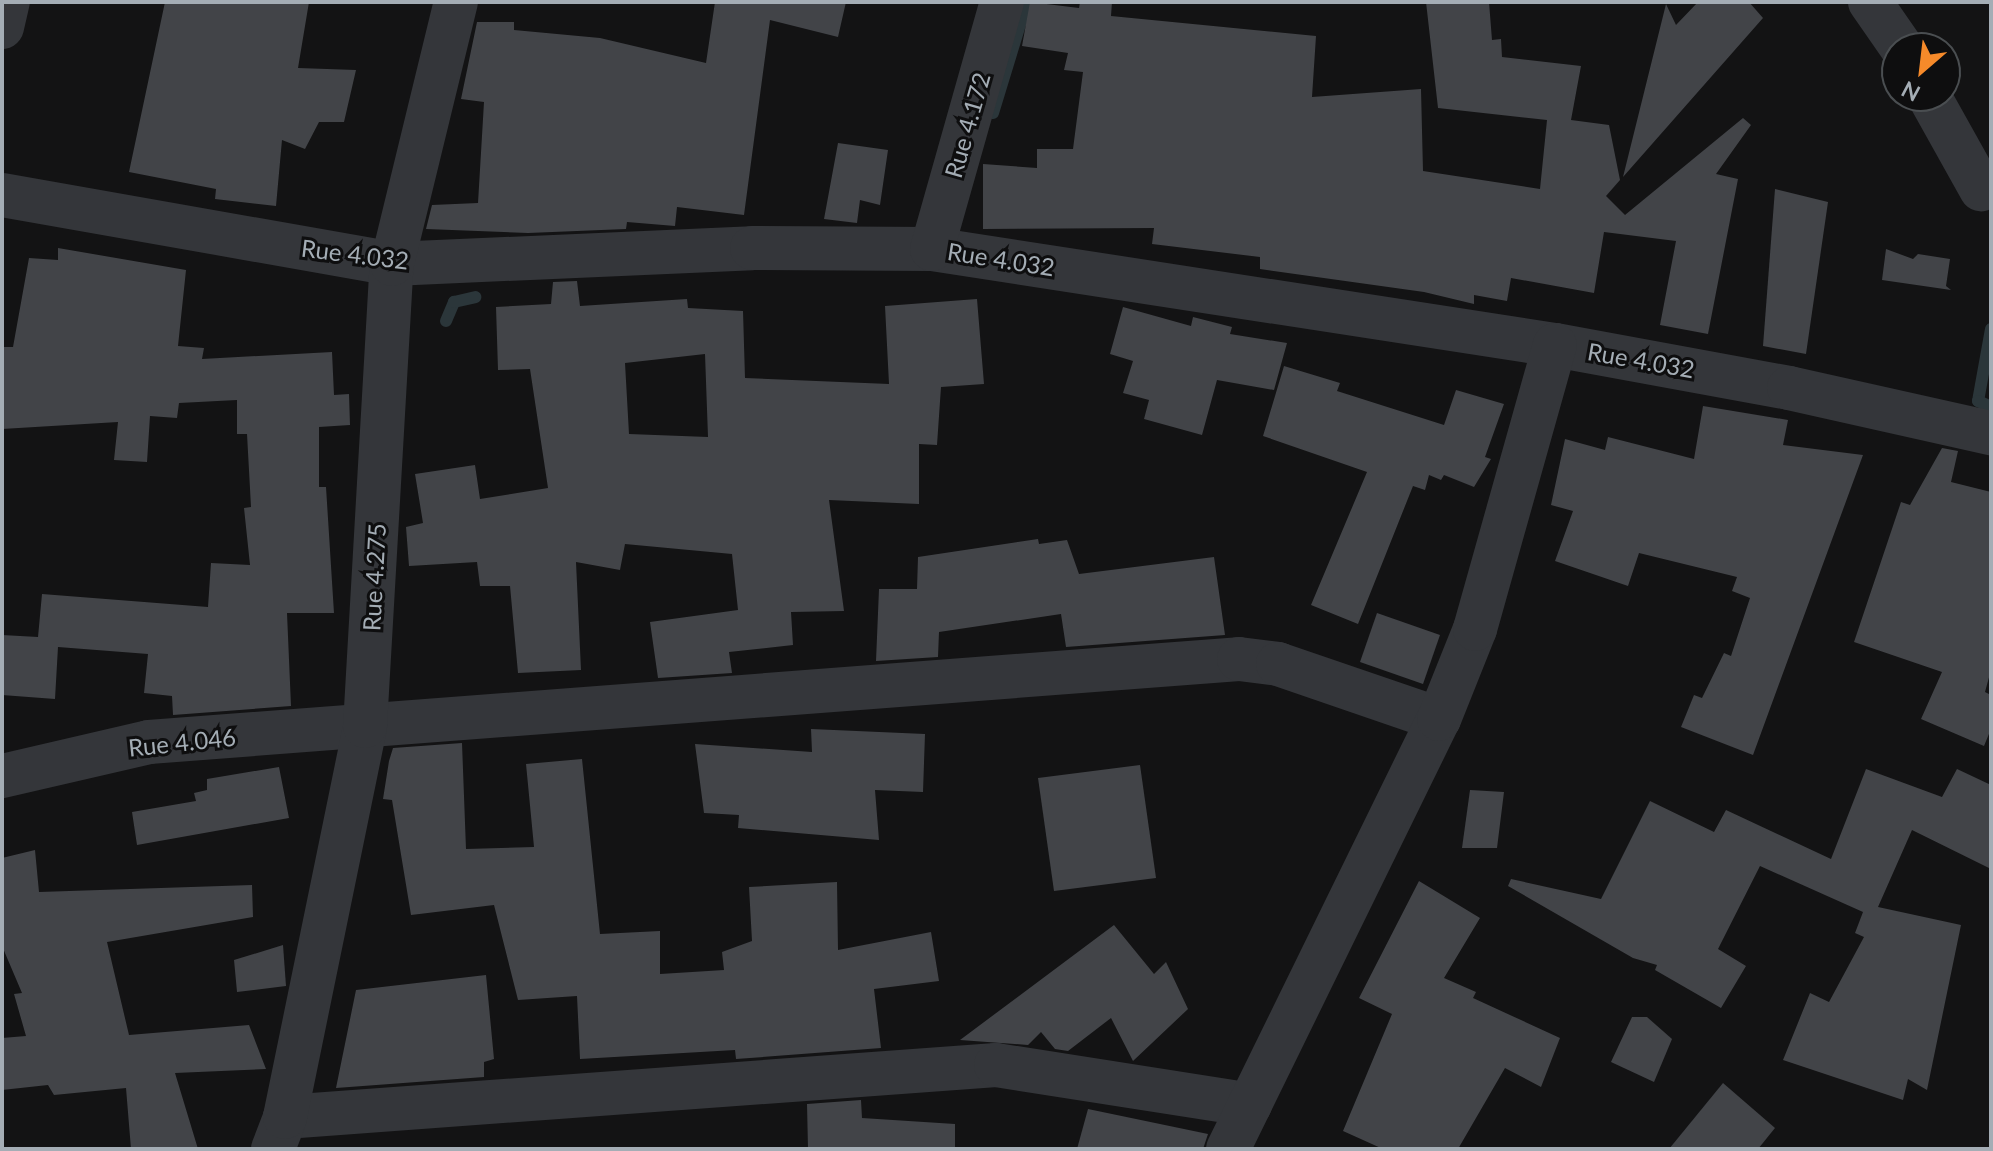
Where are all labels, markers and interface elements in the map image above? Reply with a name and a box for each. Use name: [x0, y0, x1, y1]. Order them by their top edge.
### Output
north arrow: [1881, 32, 1961, 112]
street label: Rue 4.172: [938, 69, 996, 181]
text: N: [1897, 76, 1924, 108]
street label: Rue 4.032: [300, 233, 410, 275]
street label: Rue 4.032: [945, 236, 1057, 282]
street label: Rue 4.032: [1585, 336, 1697, 384]
street label: Rue 4.275: [357, 522, 391, 632]
street label: Rue 4.046: [127, 722, 237, 762]

